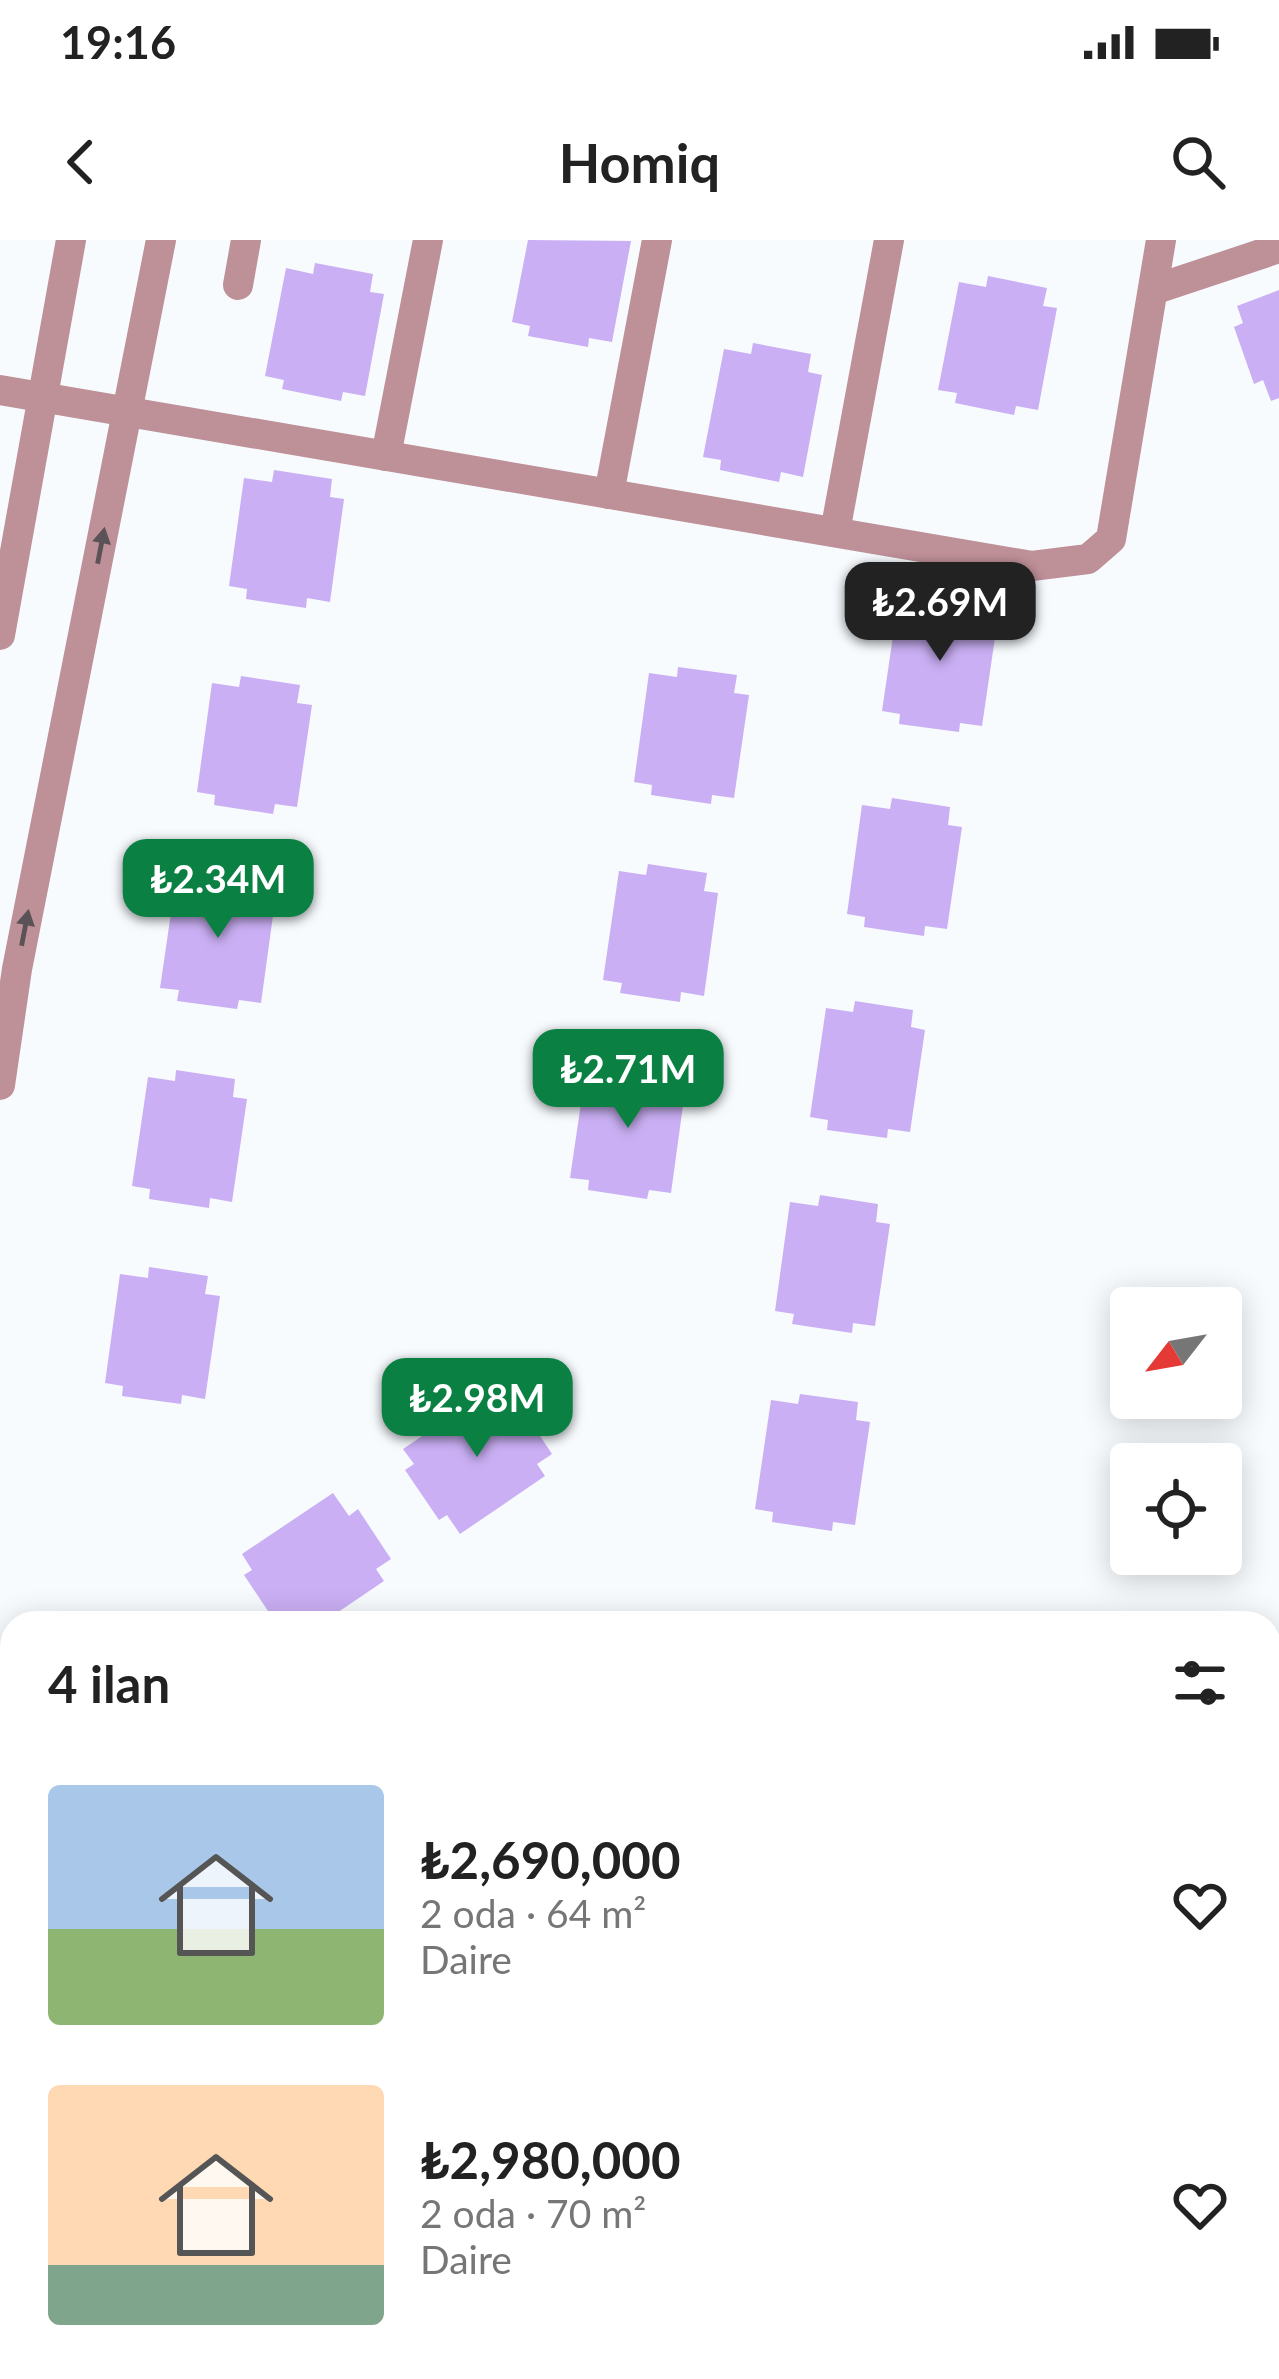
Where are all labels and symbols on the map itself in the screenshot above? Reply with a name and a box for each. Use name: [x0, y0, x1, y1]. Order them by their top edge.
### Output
one-way arrow: [92, 526, 111, 564]
pin: ₺2.69M: [842, 562, 1038, 664]
pin: ₺2.34M: [120, 839, 316, 941]
one-way arrow: [16, 909, 35, 947]
pin: ₺2.71M: [530, 1029, 726, 1131]
north arrow: [1110, 1287, 1242, 1419]
pin: ₺2.98M: [379, 1358, 575, 1460]

